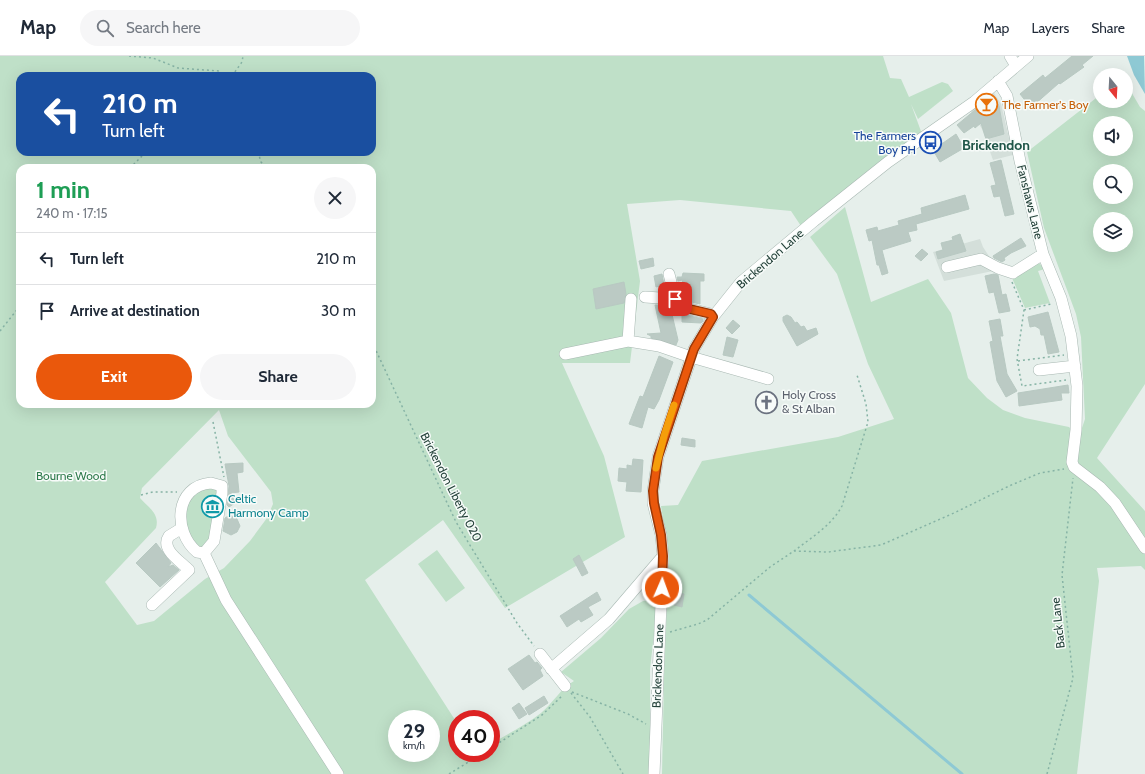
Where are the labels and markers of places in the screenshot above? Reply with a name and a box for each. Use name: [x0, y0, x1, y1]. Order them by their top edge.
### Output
bar icon: The Farmer's Boy: [973, 92, 999, 118]
place label: The Farmer's Boy: [1002, 97, 1089, 112]
place label: The Farmers Boy PH: [854, 128, 916, 157]
bus stop icon: The Farmers Boy PH: [918, 130, 944, 156]
pin: [658, 282, 692, 316]
place label: Holy Cross & St Alban: [782, 387, 836, 416]
church icon: Holy Cross & St Alban: [754, 389, 780, 415]
place label: Celtic Harmony Camp: [228, 491, 309, 520]
museum icon: Celtic Harmony Camp: [200, 493, 226, 519]

